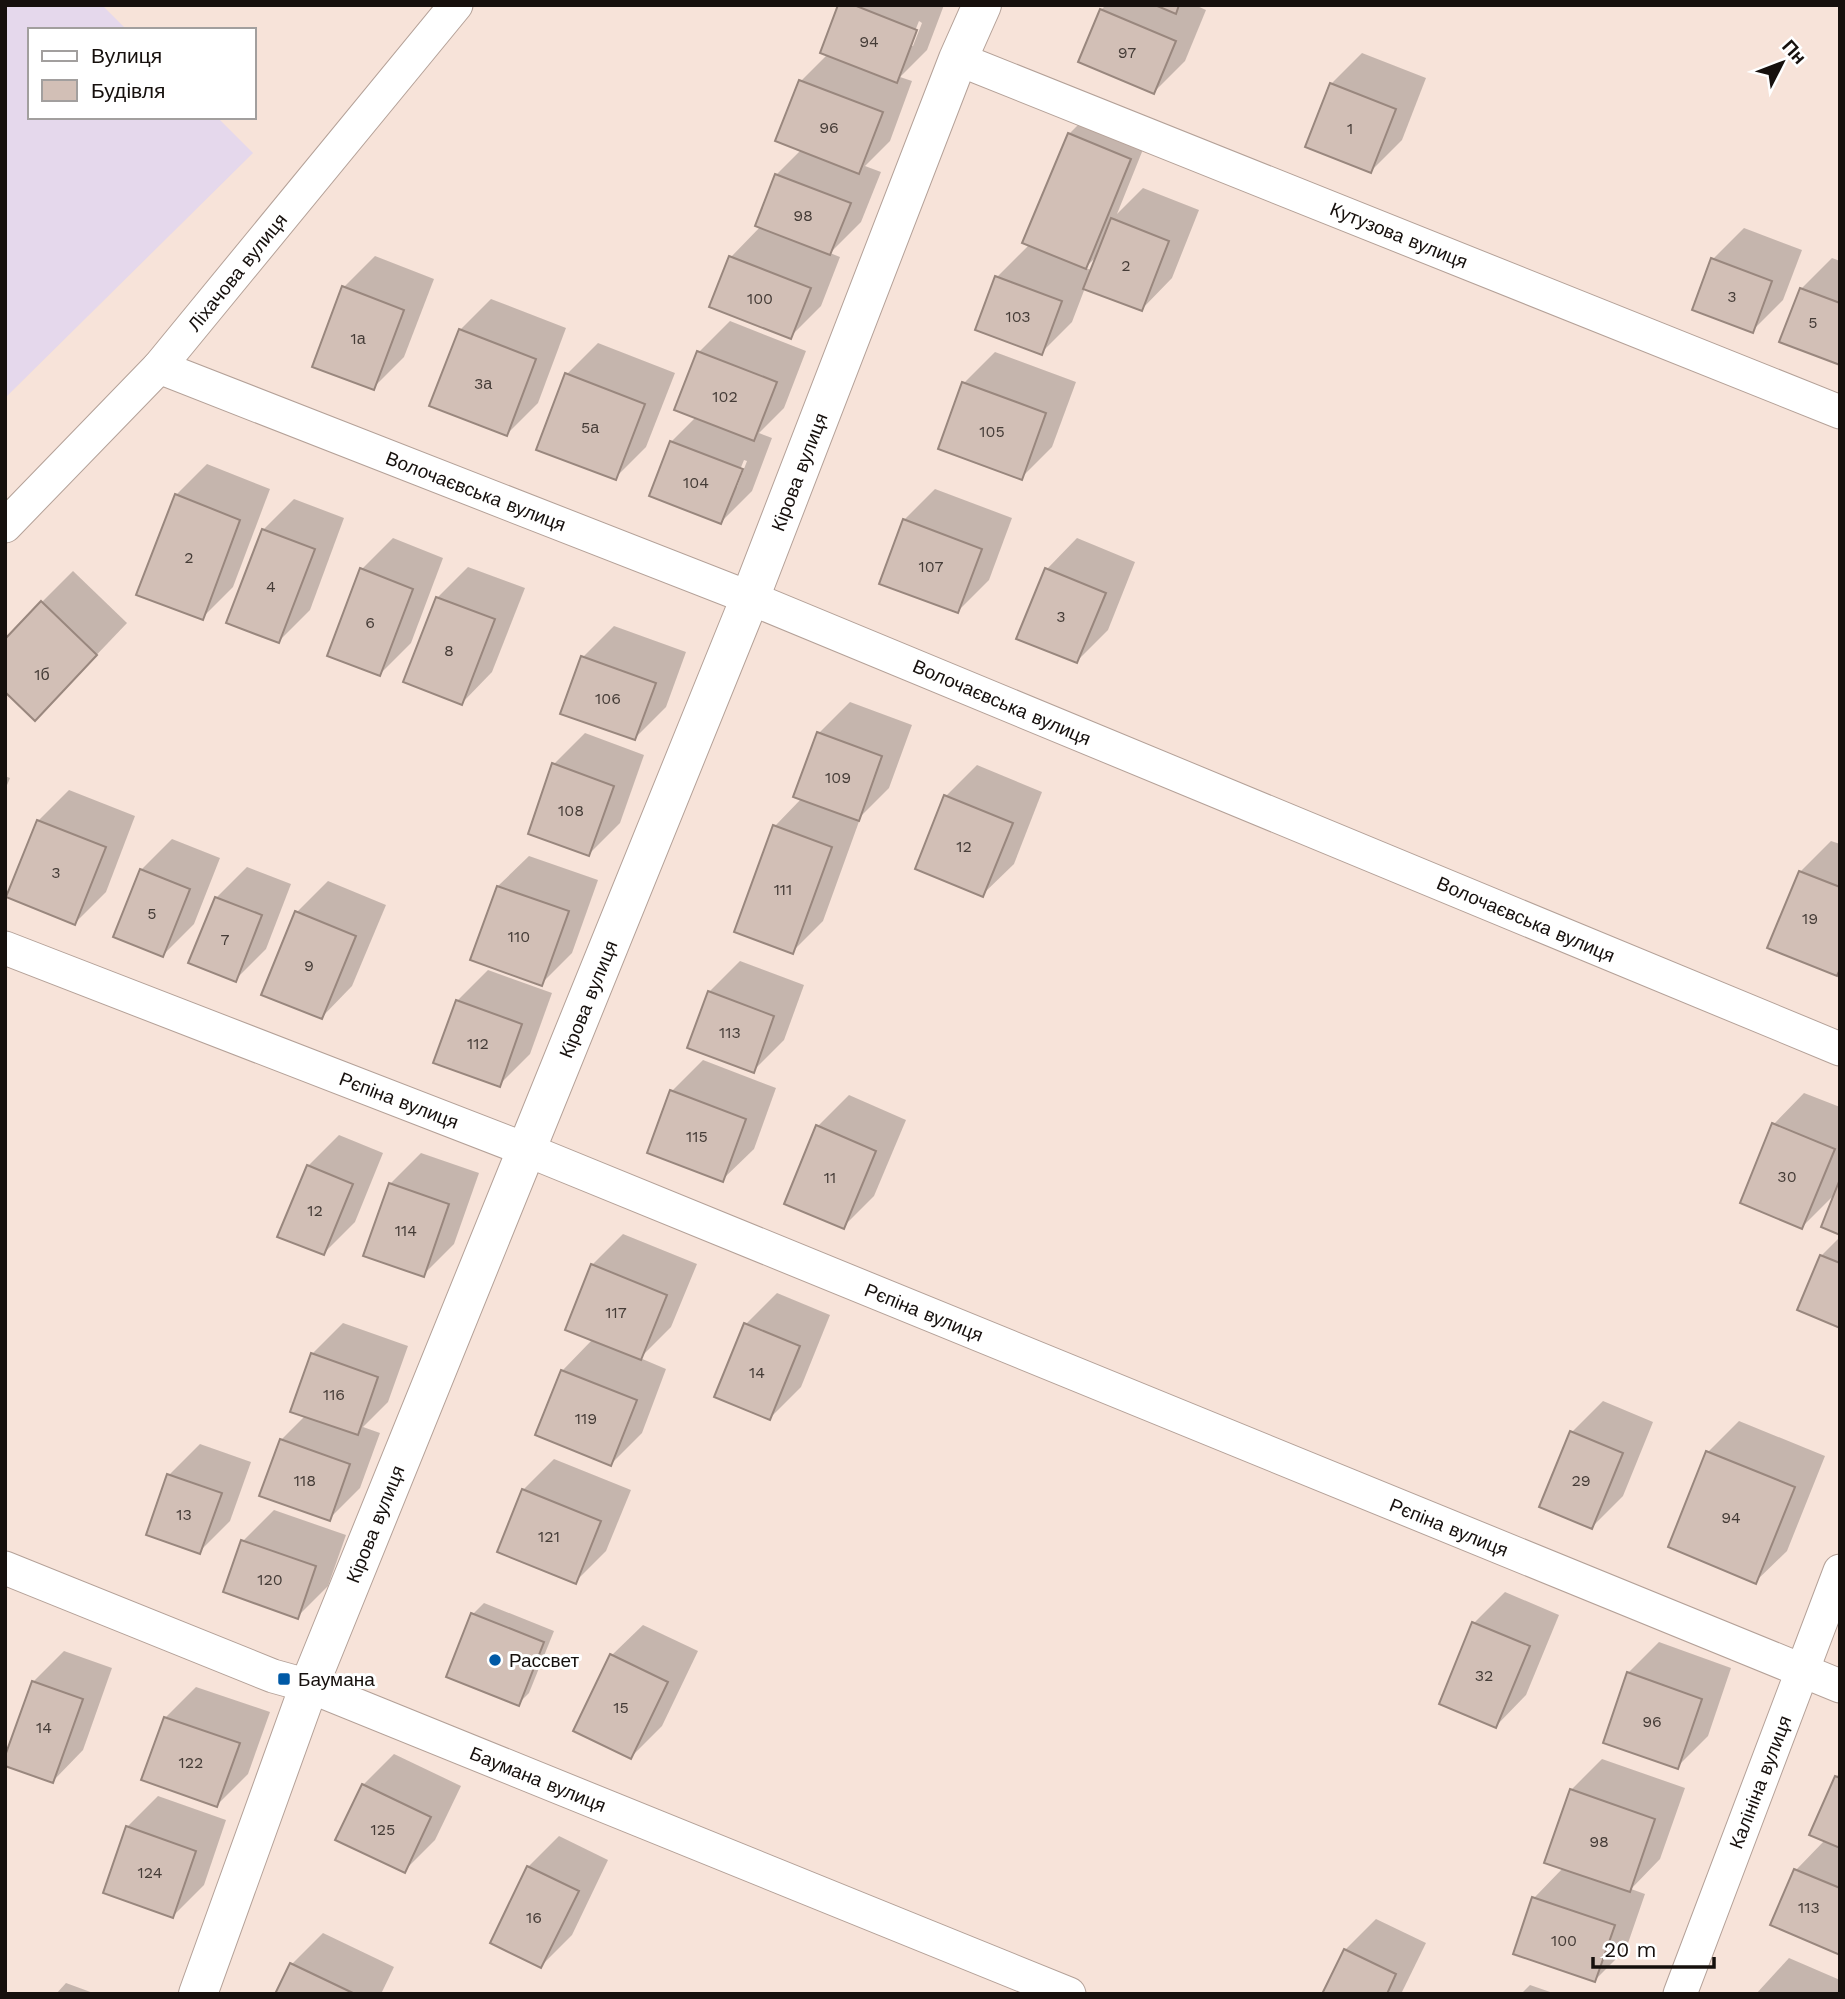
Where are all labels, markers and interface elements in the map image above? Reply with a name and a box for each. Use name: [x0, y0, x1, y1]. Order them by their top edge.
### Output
legend: [28, 28, 256, 119]
north arrow: [1747, 28, 1817, 98]
house number: 94: [859, 32, 879, 51]
text: Пн: [1777, 35, 1811, 69]
text: Вулиця: [91, 43, 162, 68]
house number: 97: [1118, 43, 1136, 62]
text: Будівля: [91, 78, 165, 103]
house number: 96: [819, 118, 839, 137]
house number: 1: [1347, 119, 1353, 138]
street label: Кутузова вулиця: [1327, 197, 1471, 274]
house number: 98: [793, 206, 813, 225]
street label: Ліхачова вулиця: [183, 209, 292, 336]
house number: 2: [1121, 256, 1131, 275]
house number: 3: [1727, 287, 1737, 306]
house number: 100: [747, 289, 773, 308]
house number: 103: [1005, 307, 1031, 326]
house number: 5: [1808, 313, 1818, 332]
house number: 1а: [350, 329, 366, 348]
house number: 3а: [474, 374, 492, 393]
house number: 102: [712, 387, 738, 406]
street label: Кірова вулиця: [766, 410, 833, 535]
house number: 5а: [581, 418, 599, 437]
house number: 105: [979, 422, 1005, 441]
street label: Волочаєвська вулиця: [382, 446, 569, 536]
house number: 104: [683, 473, 709, 492]
house number: 2: [184, 548, 194, 567]
house number: 107: [919, 557, 943, 576]
house number: 4: [266, 577, 276, 596]
house number: 3: [1056, 607, 1066, 626]
house number: 6: [365, 613, 375, 632]
house number: 8: [444, 641, 454, 660]
street label: Волочаєвська вулиця: [909, 655, 1094, 750]
house number: 1б: [34, 665, 50, 684]
house number: 106: [595, 689, 621, 708]
house number: 109: [825, 768, 851, 787]
house number: 108: [558, 801, 584, 820]
house number: 12: [956, 837, 972, 856]
house number: 3: [51, 863, 61, 882]
street label: Волочаєвська вулиця: [1433, 872, 1618, 967]
house number: 111: [774, 880, 792, 899]
house number: 5: [147, 904, 157, 923]
house number: 19: [1802, 909, 1818, 928]
house number: 110: [508, 927, 530, 946]
house number: 7: [221, 930, 230, 949]
street label: Кірова вулиця: [554, 937, 623, 1061]
house number: 9: [304, 956, 314, 975]
house number: 113: [719, 1023, 741, 1042]
house number: 112: [467, 1034, 489, 1053]
street label: Рєпіна вулиця: [336, 1067, 462, 1134]
house number: 115: [686, 1127, 708, 1146]
house number: 30: [1777, 1167, 1797, 1186]
house number: 11: [824, 1168, 836, 1187]
house number: 12: [307, 1201, 323, 1220]
house number: 114: [395, 1221, 417, 1240]
street label: Рєпіна вулиця: [861, 1278, 987, 1347]
house number: 117: [605, 1303, 627, 1322]
house number: 14: [749, 1363, 765, 1382]
house number: 116: [323, 1385, 345, 1404]
house number: 119: [575, 1409, 597, 1428]
street label: Кірова вулиця: [341, 1462, 410, 1586]
house number: 118: [294, 1471, 316, 1490]
house number: 29: [1571, 1471, 1591, 1490]
street label: Рєпіна вулиця: [1386, 1493, 1512, 1562]
house number: 13: [176, 1505, 192, 1524]
house number: 94: [1721, 1508, 1741, 1527]
house number: 121: [538, 1527, 560, 1546]
house number: 120: [257, 1570, 283, 1589]
place label: Рассвет: [509, 1649, 579, 1672]
marker: Рассвет: [487, 1652, 503, 1668]
house number: 32: [1475, 1666, 1493, 1685]
place label: Баумана: [298, 1668, 375, 1691]
marker: Баумана: [276, 1671, 292, 1687]
house number: 15: [613, 1698, 629, 1717]
house number: 96: [1642, 1712, 1662, 1731]
street label: Калініна вулиця: [1724, 1712, 1796, 1852]
house number: 14: [36, 1718, 52, 1737]
street label: Баумана вулиця: [466, 1742, 609, 1817]
house number: 122: [179, 1753, 203, 1772]
house number: 125: [371, 1820, 395, 1839]
house number: 98: [1589, 1832, 1609, 1851]
house number: 124: [138, 1863, 163, 1882]
house number: 113: [1798, 1898, 1820, 1917]
house number: 16: [526, 1908, 542, 1927]
scale bar: [1593, 1926, 1714, 1970]
house number: 100: [1551, 1931, 1577, 1950]
text: 20 m: [1604, 1937, 1656, 1962]

